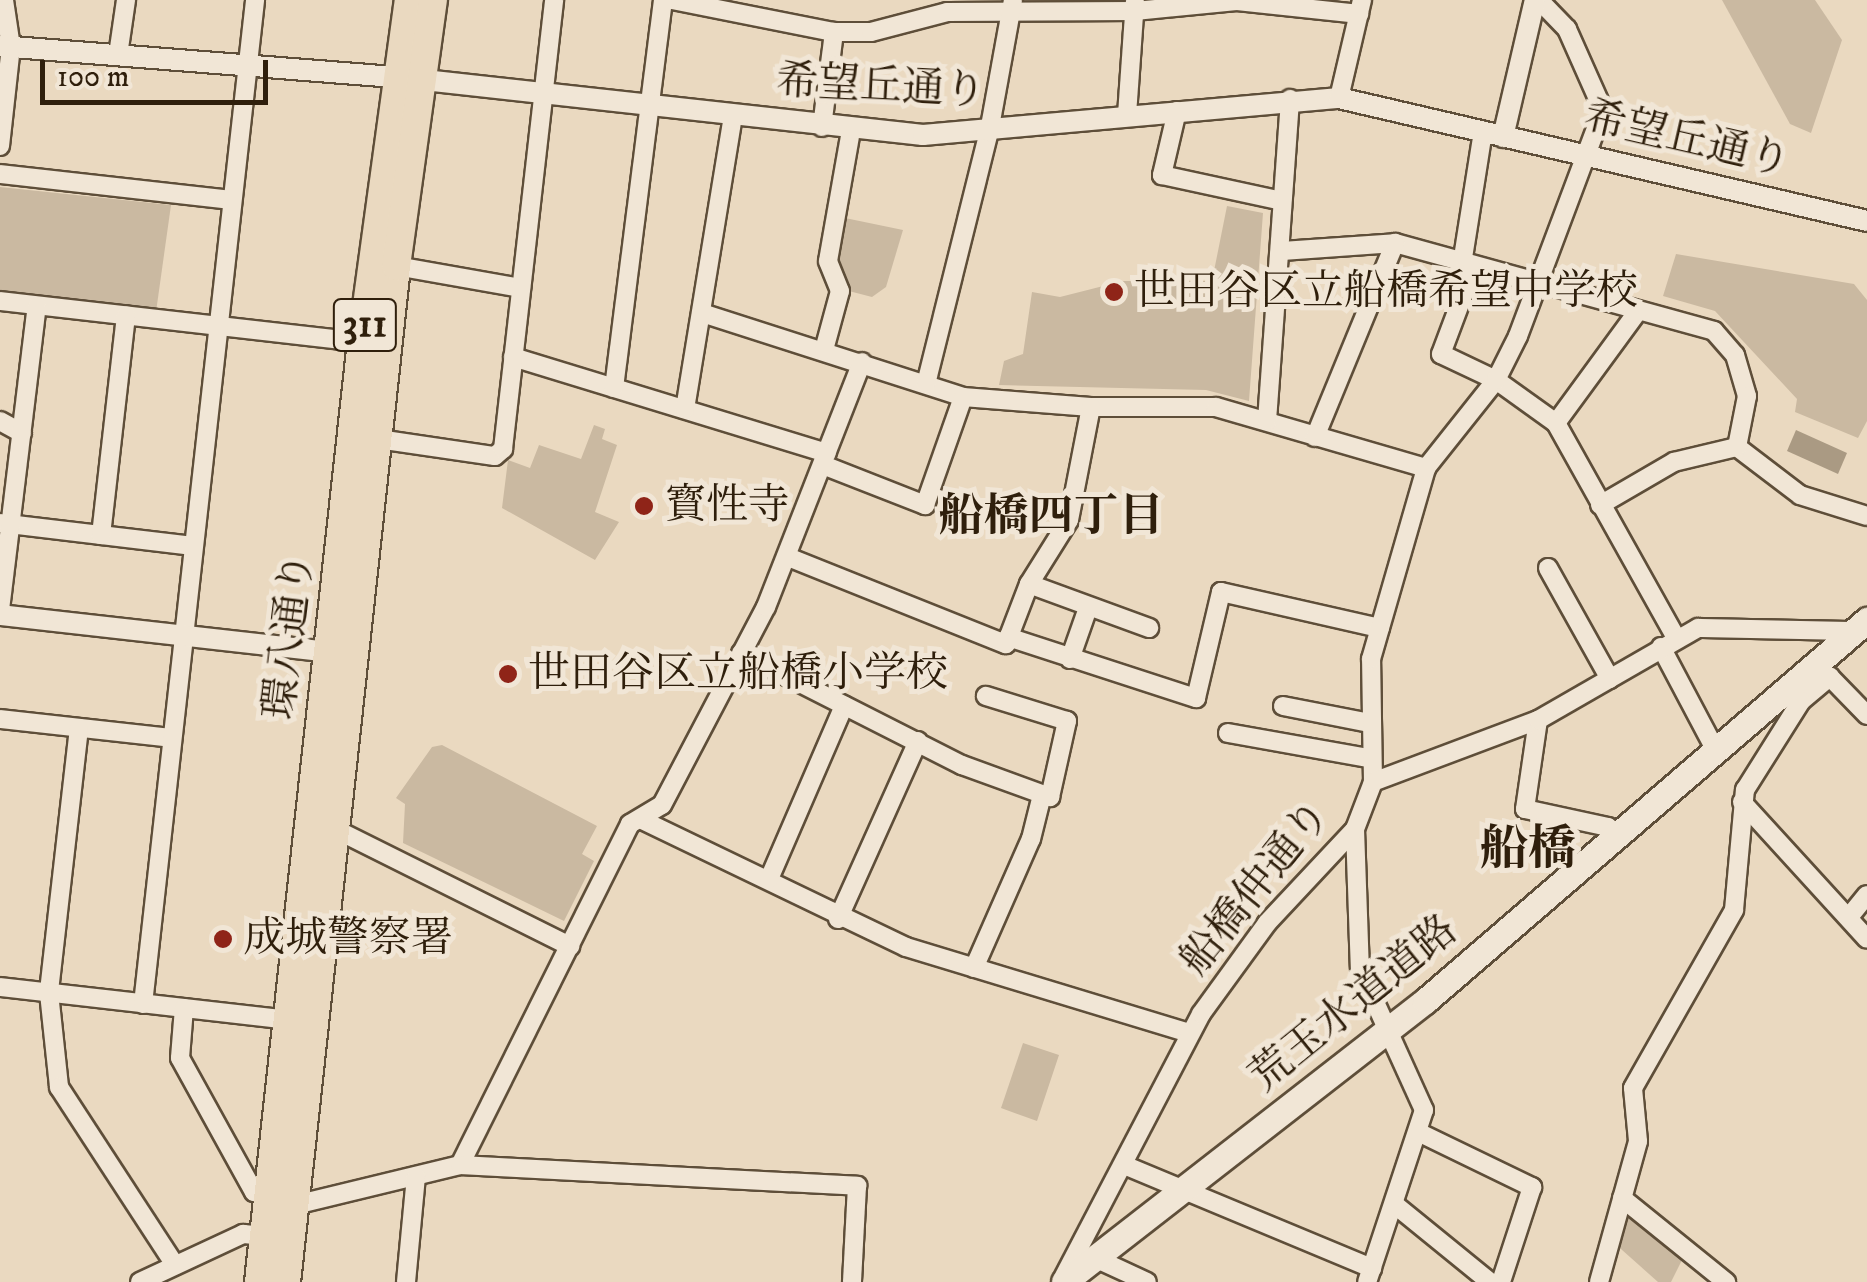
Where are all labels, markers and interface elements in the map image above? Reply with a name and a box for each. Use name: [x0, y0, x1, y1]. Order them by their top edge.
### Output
scale bar: [45, 40, 272, 102]
street label: 希望丘通り: [775, 56, 987, 118]
text: 100 m: [57, 59, 129, 96]
street label: 希望丘通り: [1579, 92, 1795, 188]
place label: 世田谷区立船橋希望中学校: [1134, 267, 1638, 317]
marker: 世田谷区立船橋希望中学校: [1103, 281, 1125, 303]
road number: 311: [332, 290, 398, 360]
place label: 寳性寺: [664, 481, 790, 531]
district label: 船橋四丁目: [939, 491, 1163, 545]
marker: 寳性寺: [633, 495, 655, 517]
street label: 環八通り: [255, 550, 325, 722]
place label: 世田谷区立船橋小学校: [528, 649, 948, 699]
marker: 世田谷区立船橋小学校: [497, 663, 519, 685]
street label: 船橋仲通り: [1170, 791, 1342, 985]
district label: 船橋: [1480, 822, 1576, 880]
street label: 荒玉水道道路: [1240, 905, 1468, 1103]
place label: 成城警察署: [243, 914, 453, 964]
marker: 成城警察署: [212, 928, 234, 950]

